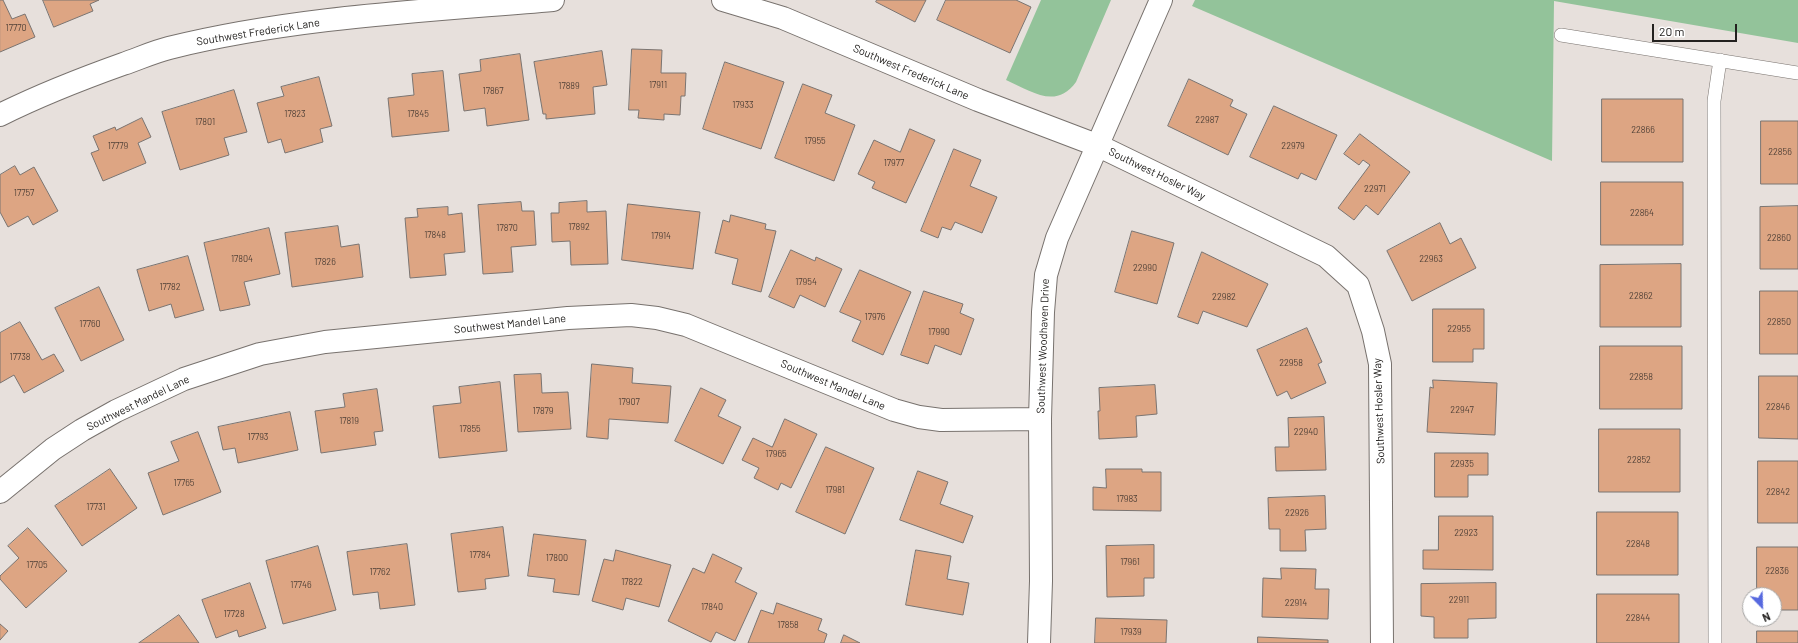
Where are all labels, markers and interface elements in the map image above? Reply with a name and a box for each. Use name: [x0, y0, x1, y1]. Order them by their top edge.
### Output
street label: Southwest Frederick Lane: [195, 16, 321, 48]
scale bar: [1654, 16, 1739, 42]
house number: 17770: [5, 23, 27, 33]
text: 20 m: [1659, 24, 1685, 38]
street label: Southwest Frederick Lane: [851, 42, 971, 102]
house number: 17911: [649, 80, 667, 90]
house number: 17889: [558, 81, 580, 91]
house number: 17867: [483, 86, 503, 96]
house number: 17933: [732, 100, 754, 110]
house number: 17823: [284, 109, 306, 119]
house number: 17845: [407, 109, 429, 119]
house number: 22987: [1195, 115, 1219, 125]
house number: 17801: [195, 117, 215, 127]
house number: 22866: [1631, 125, 1655, 135]
house number: 17955: [804, 136, 826, 146]
house number: 17779: [108, 141, 128, 151]
house number: 22979: [1281, 141, 1305, 151]
street label: Southwest Hosler Way: [1106, 145, 1208, 203]
house number: 22856: [1768, 147, 1792, 157]
house number: 17977: [884, 158, 904, 168]
house number: 22971: [1364, 184, 1386, 194]
house number: 17757: [14, 188, 34, 198]
house number: 22864: [1630, 208, 1654, 218]
house number: 17892: [568, 222, 590, 232]
house number: 17870: [496, 223, 518, 233]
house number: 17848: [424, 230, 446, 240]
house number: 17914: [651, 231, 671, 241]
house number: 22860: [1767, 233, 1791, 243]
house number: 17804: [231, 254, 253, 264]
house number: 22963: [1419, 254, 1443, 264]
house number: 17826: [314, 257, 336, 267]
house number: 22990: [1133, 263, 1157, 273]
house number: 17954: [795, 277, 817, 287]
street label: Southwest Woodhaven Drive: [1034, 278, 1052, 414]
house number: 17782: [159, 282, 181, 292]
house number: 22862: [1629, 291, 1653, 301]
house number: 22982: [1212, 292, 1236, 302]
street label: Southwest Mandel Lane: [453, 312, 567, 336]
house number: 17976: [865, 312, 885, 322]
house number: 22850: [1767, 317, 1791, 327]
house number: 17760: [79, 319, 101, 329]
house number: 22955: [1447, 324, 1471, 334]
house number: 17990: [928, 327, 950, 337]
house number: 17738: [10, 352, 30, 362]
street label: Southwest Mandel Lane: [779, 357, 887, 413]
house number: 22958: [1279, 358, 1303, 368]
street label: Southwest Hosler Way: [1371, 358, 1387, 464]
street label: Southwest Mandel Lane: [84, 372, 192, 434]
house number: 22858: [1629, 372, 1653, 382]
house number: 17907: [618, 397, 640, 407]
house number: 22846: [1766, 402, 1790, 412]
house number: 22947: [1450, 405, 1474, 415]
house number: 17879: [532, 406, 554, 416]
house number: 17819: [339, 416, 359, 426]
house number: 17855: [459, 424, 481, 434]
house number: 22940: [1294, 427, 1318, 437]
house number: 17793: [248, 432, 268, 442]
house number: 17965: [765, 449, 787, 459]
house number: 22852: [1627, 455, 1651, 465]
house number: 22935: [1450, 459, 1474, 469]
house number: 17765: [174, 478, 194, 488]
house number: 17981: [825, 485, 845, 495]
house number: 22842: [1766, 487, 1790, 497]
house number: 17983: [1116, 494, 1138, 504]
house number: 17731: [86, 502, 106, 512]
house number: 22926: [1285, 508, 1309, 518]
house number: 22923: [1454, 528, 1478, 538]
house number: 22848: [1626, 539, 1650, 549]
house number: 17784: [469, 550, 491, 560]
house number: 17800: [546, 553, 568, 563]
house number: 17961: [1120, 557, 1140, 567]
house number: 17705: [26, 560, 48, 570]
house number: 22836: [1765, 566, 1789, 576]
house number: 17762: [369, 567, 391, 577]
house number: 17822: [621, 577, 643, 587]
house number: 17746: [290, 580, 312, 590]
north arrow: [1742, 587, 1782, 627]
house number: 22911: [1449, 595, 1469, 605]
house number: 22914: [1285, 598, 1307, 608]
house number: 17840: [701, 602, 723, 612]
house number: 17728: [223, 609, 245, 619]
text: N: [1761, 610, 1772, 625]
house number: 22844: [1626, 613, 1650, 623]
house number: 17858: [777, 620, 799, 630]
house number: 17939: [1120, 627, 1142, 637]

